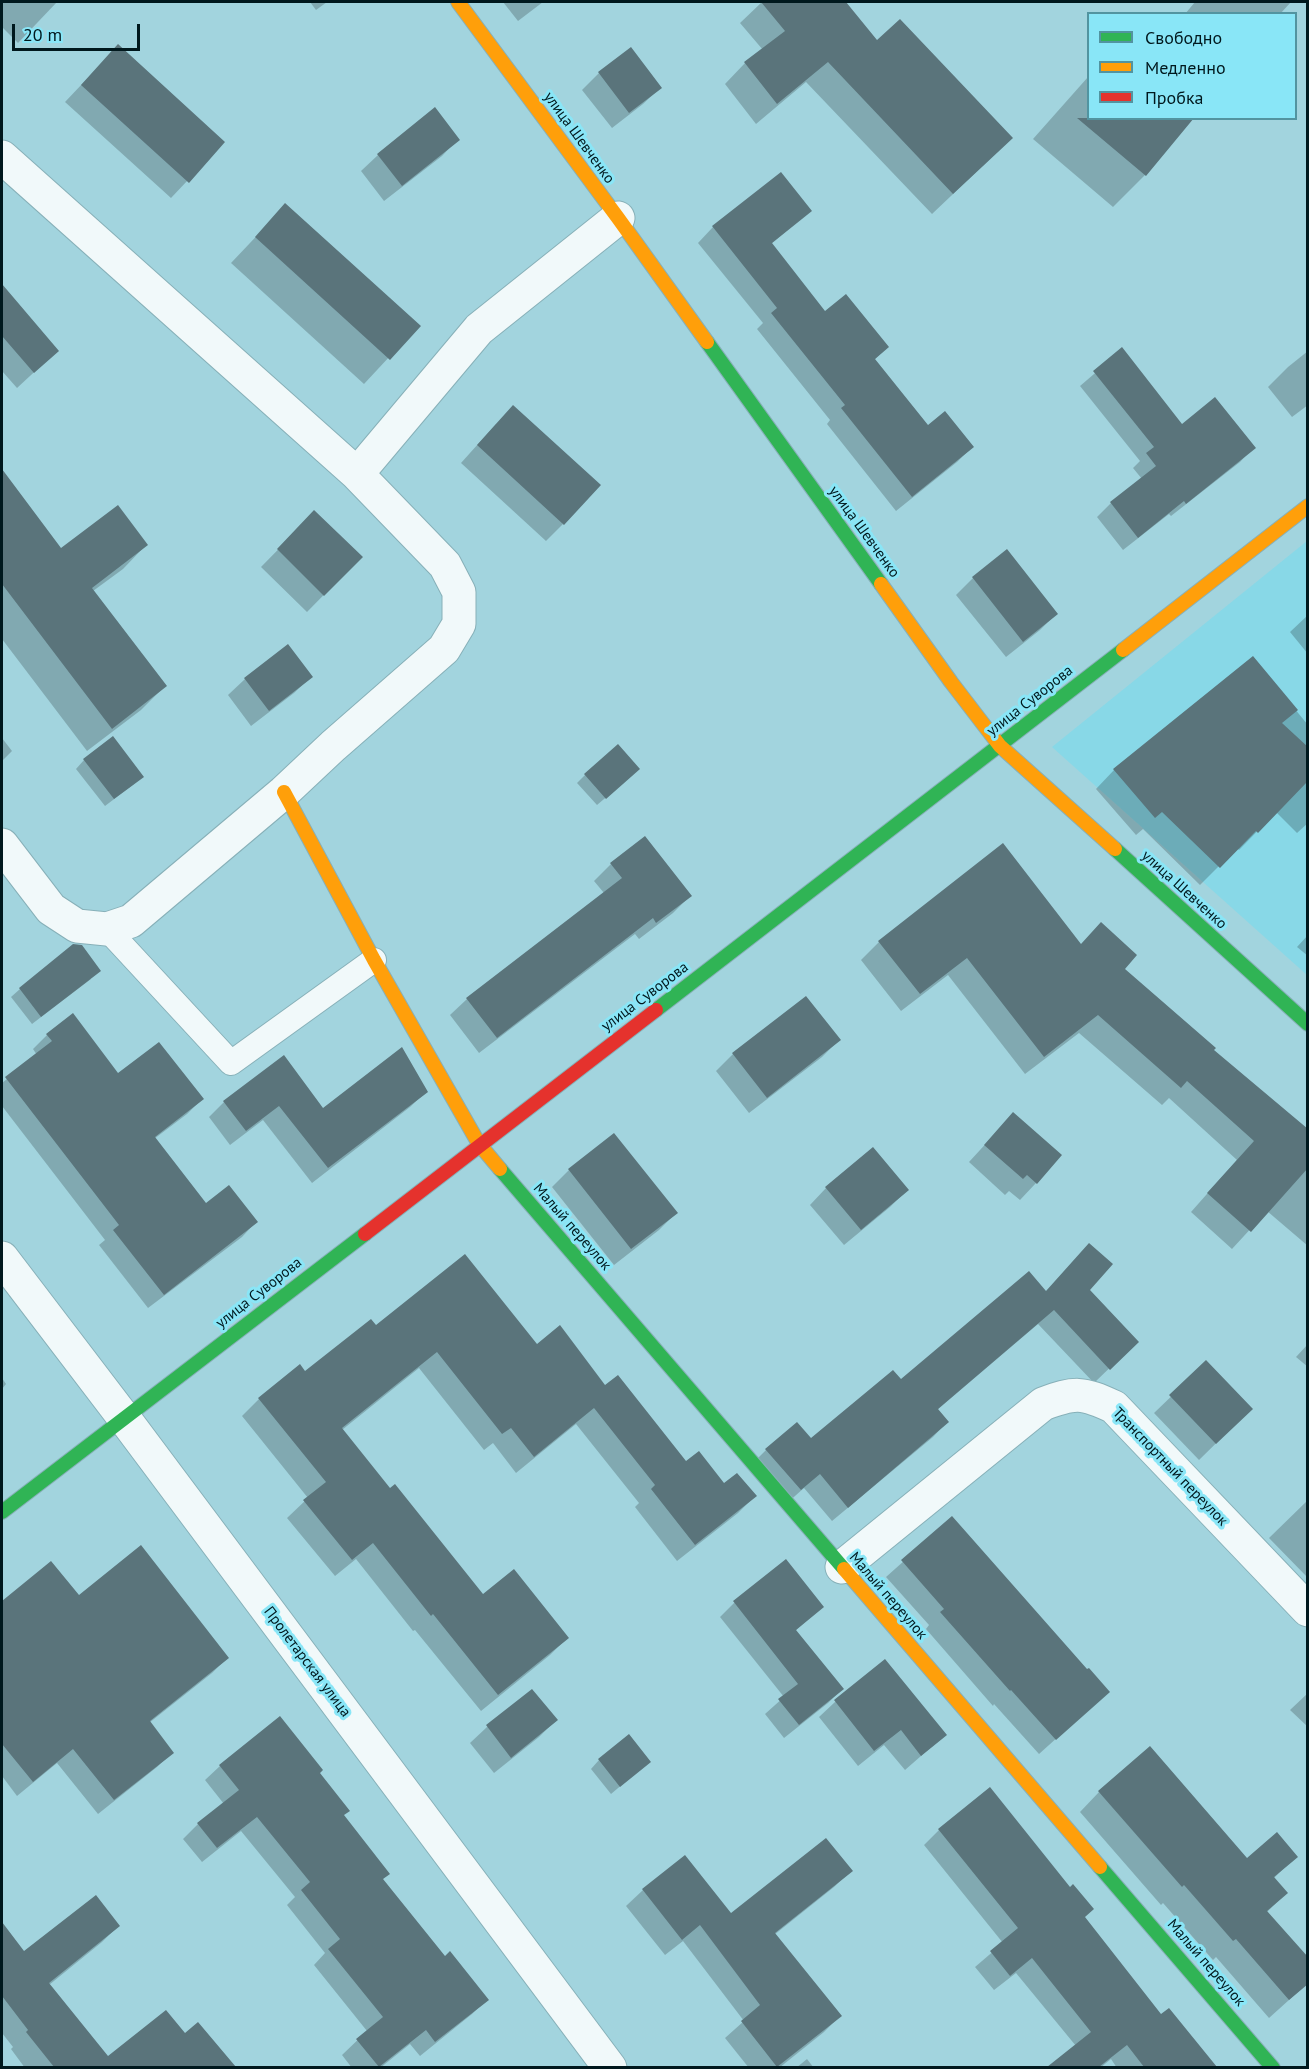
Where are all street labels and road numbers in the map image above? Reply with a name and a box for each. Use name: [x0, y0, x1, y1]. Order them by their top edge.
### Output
street label: улица Шевченко: [540, 89, 618, 187]
street label: улица Шевченко: [825, 483, 903, 581]
street label: улица Суворова: [983, 662, 1077, 740]
street label: улица Шевченко: [1138, 847, 1230, 933]
street label: улица Суворова: [598, 958, 692, 1036]
street label: Малый переулок: [529, 1180, 615, 1274]
street label: улица Суворова: [212, 1254, 306, 1332]
street label: Транспортный переулок: [1109, 1404, 1231, 1530]
street label: Малый переулок: [845, 1549, 931, 1643]
street label: Пролетарская улица: [260, 1603, 354, 1721]
street label: Малый переулок: [1163, 1916, 1249, 2010]

